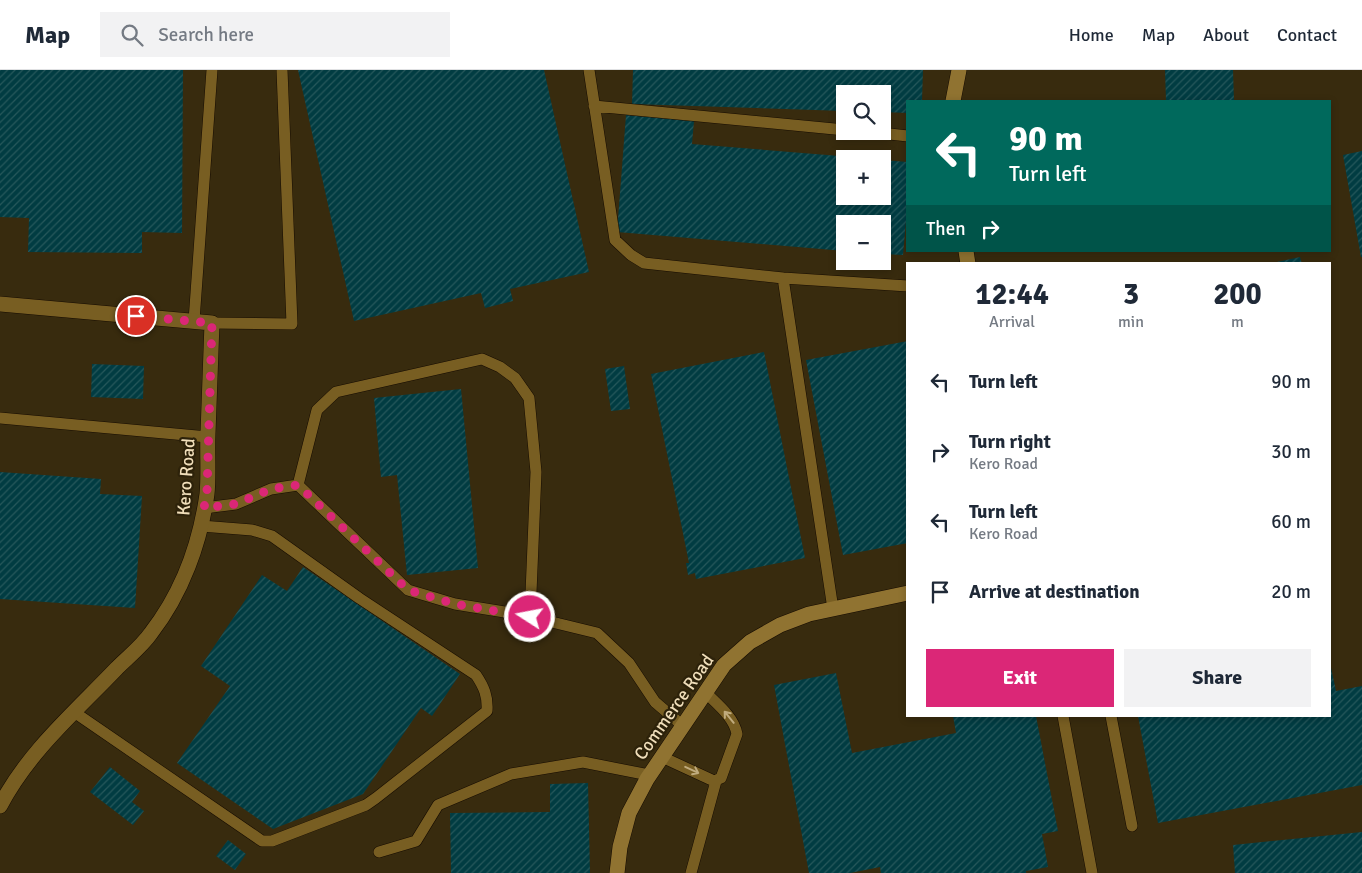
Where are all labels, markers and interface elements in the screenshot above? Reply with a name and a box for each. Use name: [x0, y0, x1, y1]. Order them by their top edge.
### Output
search box: [100, 12, 450, 57]
text: Map: [25, 20, 70, 50]
icon: search: [118, 21, 146, 49]
text: Search here: [158, 23, 254, 47]
text: Home: [1069, 24, 1114, 46]
text: Map: [1142, 24, 1175, 46]
text: About: [1203, 24, 1249, 46]
text: Contact: [1277, 24, 1337, 46]
map controls: [836, 85, 891, 270]
button: search: [836, 85, 891, 140]
text: 90 m: [1009, 117, 1083, 160]
icon: left: [926, 120, 991, 185]
button: +: [836, 150, 891, 205]
text: Turn left: [1009, 160, 1087, 187]
button: −: [836, 215, 891, 270]
icon: right: [976, 215, 1004, 243]
text: Then: [926, 217, 966, 241]
text: 12:44: [975, 276, 1049, 313]
text: 3: [1123, 276, 1139, 313]
text: 200: [1213, 276, 1262, 313]
pin: [115, 295, 157, 337]
icon: arrive: [122, 302, 150, 330]
text: Arrival: [989, 312, 1035, 332]
text: min: [1118, 312, 1144, 332]
text: m: [1231, 312, 1244, 332]
icon: left: [926, 368, 954, 396]
text: Turn left: [969, 370, 1038, 394]
text: 90 m: [1271, 370, 1311, 394]
text: Turn right: [969, 430, 1051, 454]
street label: Kero Road: [172, 438, 200, 516]
icon: right: [926, 438, 954, 466]
text: 30 m: [1271, 440, 1311, 464]
text: Kero Road: [969, 454, 1038, 474]
text: Turn left: [969, 500, 1038, 524]
icon: left: [926, 508, 954, 536]
text: 60 m: [1271, 510, 1311, 534]
text: Kero Road: [969, 524, 1038, 544]
icon: arrive: [926, 578, 954, 606]
text: Arrive at destination: [969, 580, 1140, 604]
text: 20 m: [1271, 580, 1311, 604]
position arrow: [503, 590, 555, 642]
button: Exit: [926, 649, 1114, 707]
button: Share: [1124, 649, 1311, 707]
street label: Commerce Road: [629, 650, 719, 764]
one-way arrow: [723, 711, 734, 724]
one-way arrow: [684, 765, 699, 775]

